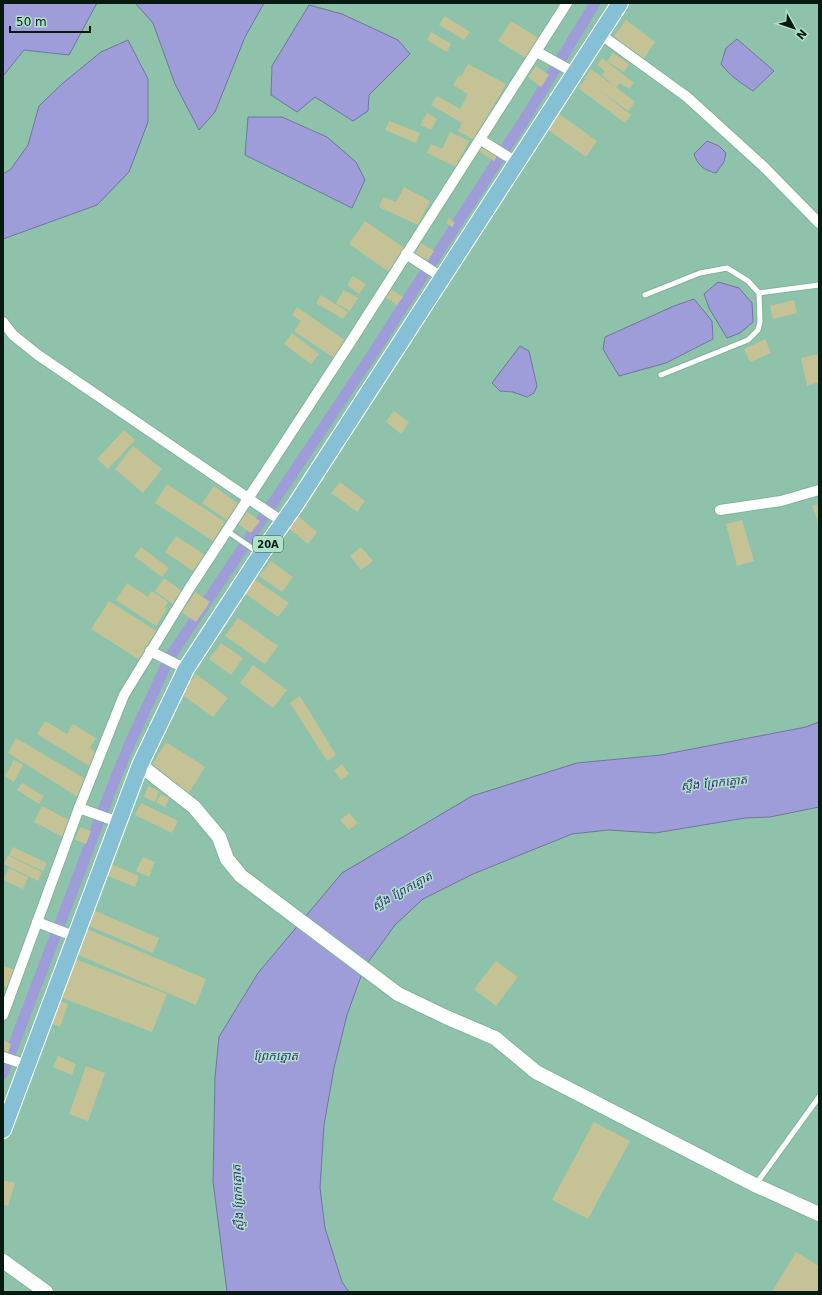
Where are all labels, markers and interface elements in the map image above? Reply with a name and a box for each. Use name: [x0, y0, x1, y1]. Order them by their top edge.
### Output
scale bar: [10, 8, 90, 34]
north arrow: [774, 8, 814, 48]
text: 50 m: [16, 15, 47, 29]
text: N: [793, 26, 809, 42]
road number: 20A: [253, 536, 283, 552]
water label: ស្ទឹង ព្រែកត្នោត: [680, 772, 749, 794]
water label: ស្ទឹង ព្រែកត្នោត: [369, 867, 436, 914]
water label: ព្រែកត្នោត: [254, 1049, 300, 1063]
water label: ស្ទឹង ព្រែកត្នោត: [229, 1163, 247, 1232]

